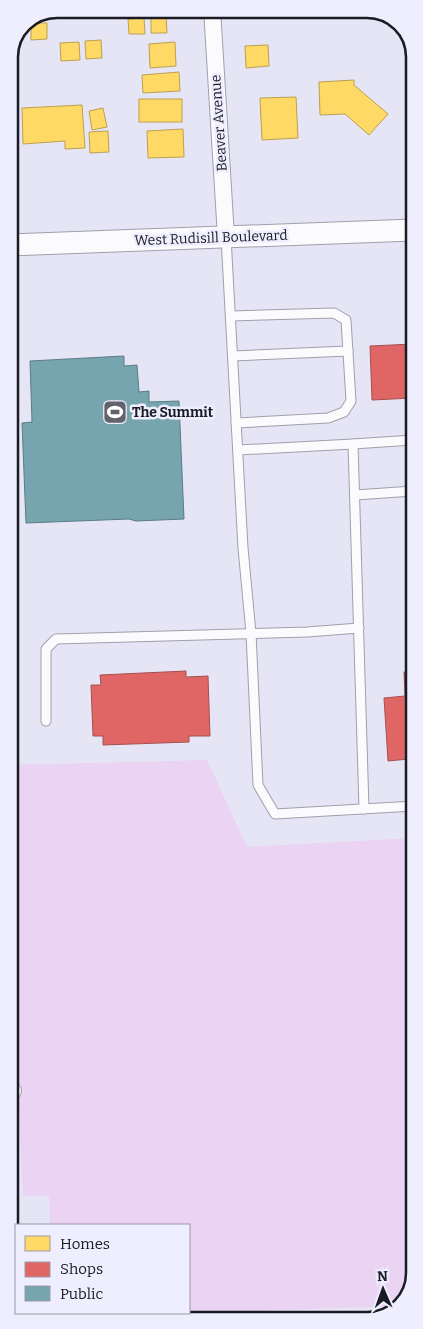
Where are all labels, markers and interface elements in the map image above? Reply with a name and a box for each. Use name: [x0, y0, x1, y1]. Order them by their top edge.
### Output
street label: Beaver Avenue: [207, 74, 231, 172]
street label: West Rudisill Boulevard: [134, 227, 288, 249]
sports icon: The Summit: [102, 399, 128, 425]
place label: The Summit: [132, 404, 214, 421]
legend: [15, 1224, 190, 1314]
text: Homes: [60, 1235, 110, 1253]
text: Shops: [60, 1260, 103, 1278]
north arrow: [358, 1264, 408, 1314]
text: N: [377, 1268, 388, 1285]
text: Public: [60, 1285, 104, 1303]

